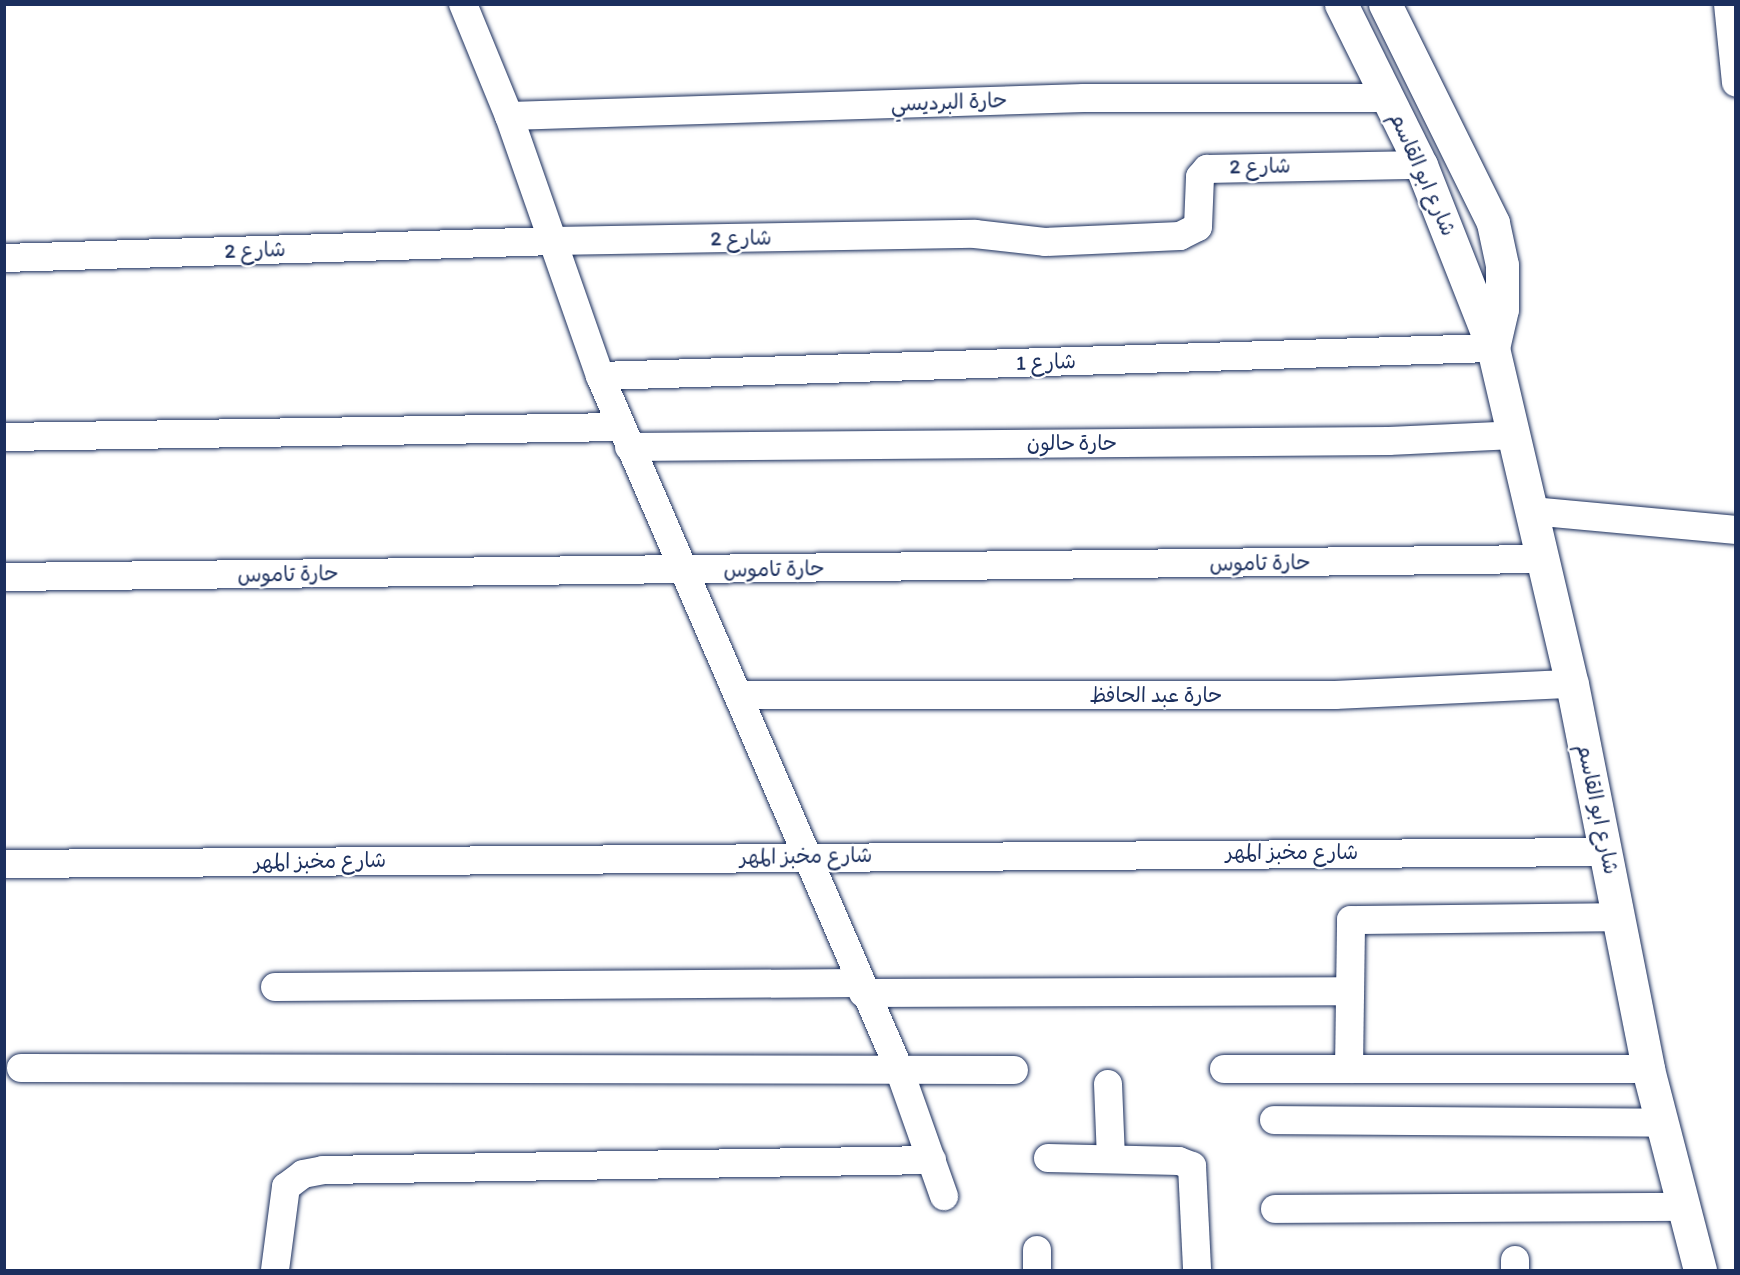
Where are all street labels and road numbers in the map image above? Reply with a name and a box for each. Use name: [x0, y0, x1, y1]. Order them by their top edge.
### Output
street label: حارة البرديسي: [890, 87, 1008, 117]
street label: شارع ابو القاسم: [1384, 108, 1462, 240]
street label: شارع 2: [1229, 153, 1291, 179]
street label: شارع 2: [710, 225, 772, 251]
street label: شارع 2: [224, 236, 286, 264]
street label: شارع 1: [1016, 348, 1076, 376]
street label: حارة حالون: [1027, 430, 1117, 456]
street label: حارة تاموس: [1209, 550, 1311, 576]
street label: حارة تاموس: [723, 556, 825, 582]
street label: حارة تاموس: [237, 561, 339, 587]
street label: حارة عبد الحافظ: [1090, 682, 1222, 708]
street label: شارع ابو القاسم: [1572, 741, 1624, 877]
street label: شارع مخبز المهر: [1226, 839, 1358, 865]
street label: شارع مخبز المهر: [740, 842, 872, 870]
street label: شارع مخبز المهر: [254, 847, 386, 875]

